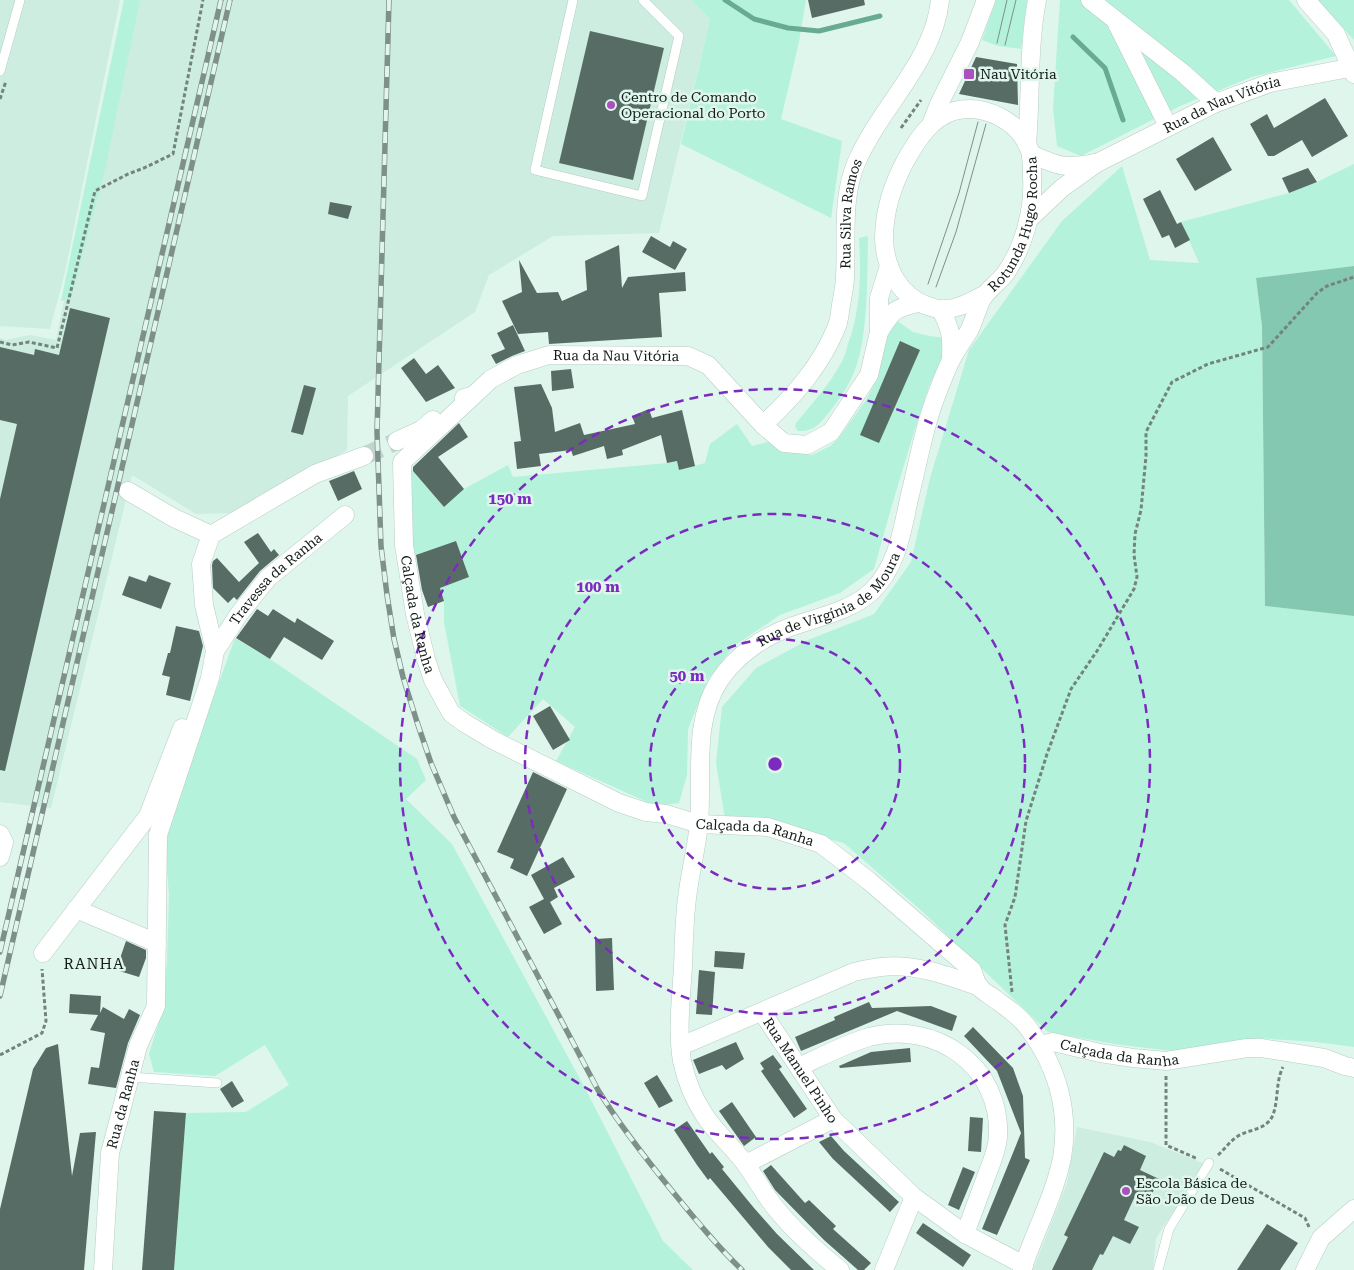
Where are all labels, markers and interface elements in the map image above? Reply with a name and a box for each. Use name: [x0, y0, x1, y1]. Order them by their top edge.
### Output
place label: Nau Vitória: [980, 66, 1057, 82]
marker: Nau Vitória: [962, 67, 976, 81]
street label: Rua da Nau Vitória: [1161, 73, 1282, 136]
place label: Centro de Comando Operacional do Porto: [621, 89, 765, 121]
marker: Centro de Comando Operacional do Porto: [605, 99, 617, 111]
street label: Rua Silva Ramos: [837, 156, 865, 269]
street label: Rotunda Hugo Rocha: [985, 156, 1040, 295]
street label: Rua da Nau Vitória: [553, 347, 680, 364]
text: 150 m: [488, 490, 532, 508]
street label: Travessa da Ranha: [226, 529, 325, 628]
street label: Rua de Virgínia de Moura: [754, 550, 903, 649]
street label: Calçada da Ranha: [398, 554, 438, 676]
text: 100 m: [576, 578, 620, 596]
text: 50 m: [669, 667, 705, 685]
centre of rings: [766, 755, 784, 773]
street label: Calçada da Ranha: [695, 816, 816, 849]
district label: RANHA: [63, 955, 125, 973]
street label: Rua Manuel Pinho: [760, 1015, 841, 1126]
street label: Calçada da Ranha: [1059, 1036, 1180, 1069]
street label: Rua da Ranha: [103, 1057, 142, 1150]
place label: Escola Básica de São João de Deus: [1136, 1175, 1255, 1207]
marker: Escola Básica de São João de Deus: [1120, 1185, 1132, 1197]

